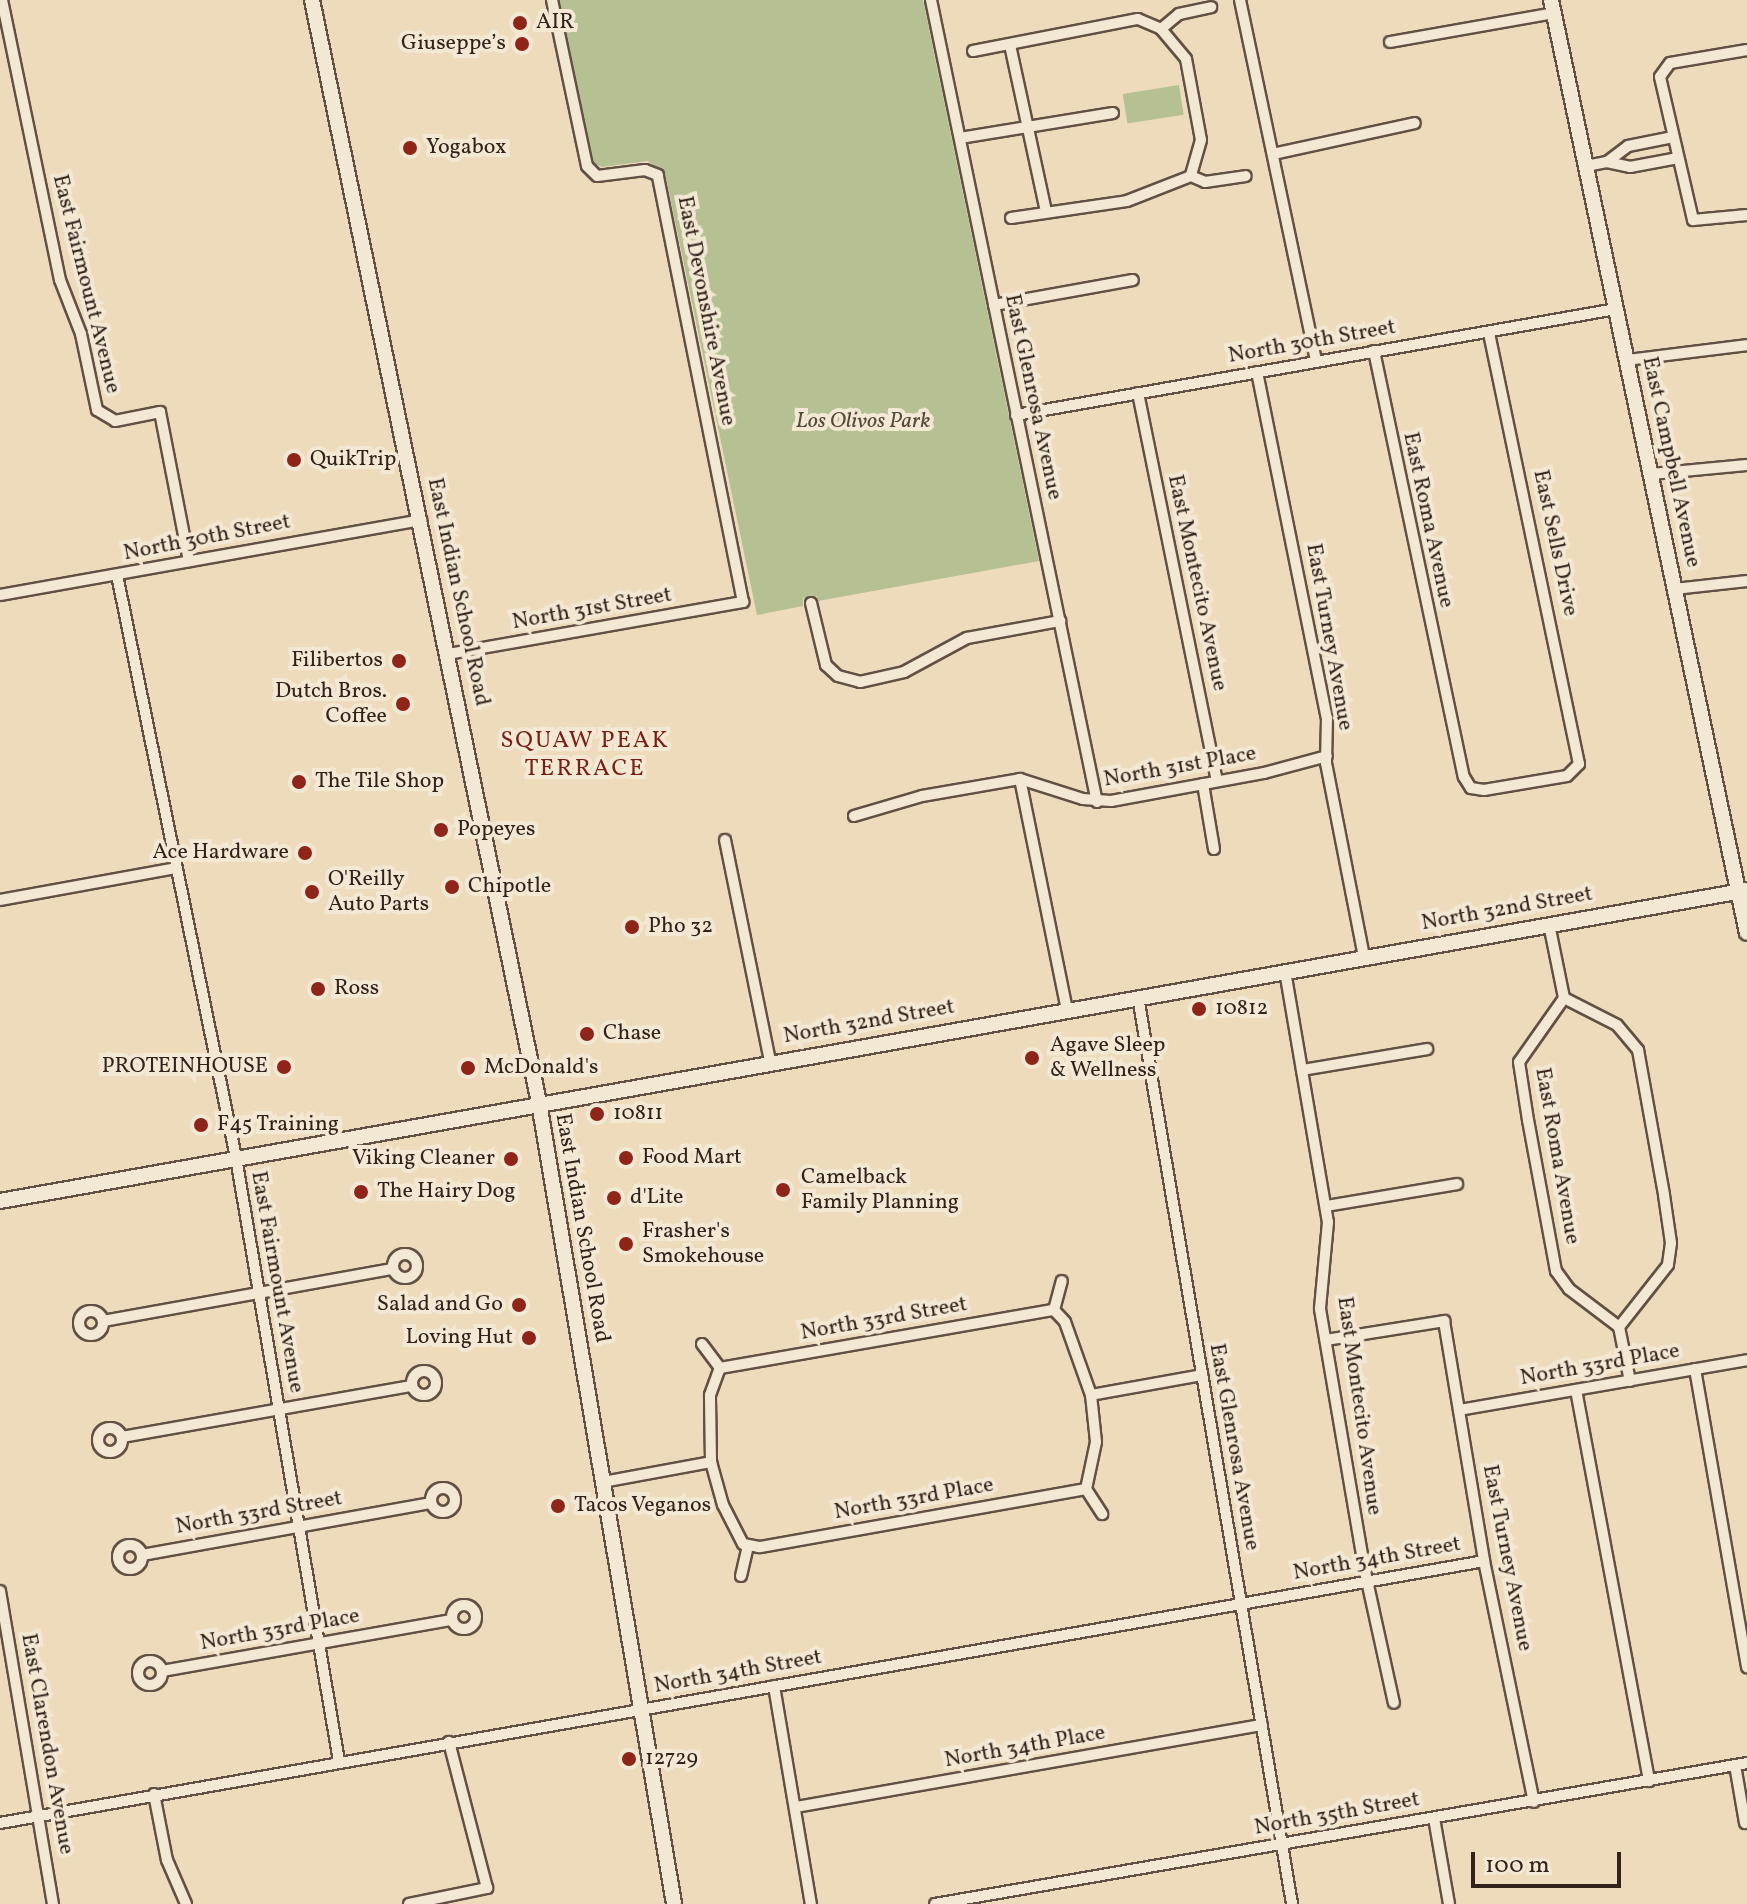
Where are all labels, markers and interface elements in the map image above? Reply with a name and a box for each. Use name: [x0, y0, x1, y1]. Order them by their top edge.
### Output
place label: AIR: [536, 10, 574, 36]
marker: AIR: [511, 14, 529, 32]
place label: Giuseppe’s: [401, 31, 506, 57]
marker: Giuseppe’s: [513, 35, 531, 53]
place label: Yogabox: [426, 135, 507, 161]
marker: Yogabox: [401, 139, 419, 157]
street label: East Fairmount Avenue: [46, 172, 126, 396]
street label: East Devonshire Avenue: [671, 194, 741, 428]
street label: East Glenrosa Avenue: [998, 292, 1068, 502]
street label: North 30th Street: [1226, 314, 1398, 370]
street label: East Campbell Avenue: [1636, 354, 1706, 570]
park label: Los Olivos Park: [796, 409, 930, 435]
street label: East Roma Avenue: [1396, 430, 1460, 610]
place label: QuikTrip: [310, 447, 396, 473]
marker: QuikTrip: [285, 451, 303, 469]
street label: East Sells Drive: [1527, 467, 1583, 619]
street label: East Montecito Avenue: [1161, 472, 1233, 694]
street label: East Indian School Road: [421, 476, 495, 708]
street label: North 30th Street: [121, 509, 293, 567]
street label: East Turney Avenue: [1299, 541, 1359, 733]
street label: North 31st Street: [510, 582, 674, 636]
place label: Filibertos: [291, 648, 383, 674]
marker: Filibertos: [390, 652, 408, 670]
place label: Dutch Bros. Coffee: [275, 678, 387, 730]
marker: Dutch Bros. Coffee: [394, 695, 412, 713]
district label: SQUAW PEAK TERRACE: [500, 728, 670, 784]
street label: North 31st Place: [1102, 741, 1258, 793]
place label: The Tile Shop: [315, 769, 445, 795]
marker: The Tile Shop: [290, 773, 308, 791]
place label: Popeyes: [457, 817, 535, 843]
marker: Popeyes: [432, 821, 450, 839]
place label: Ace Hardware: [153, 840, 289, 866]
marker: Ace Hardware: [296, 844, 314, 862]
place label: O'Reilly Auto Parts: [328, 866, 429, 918]
place label: Chipotle: [468, 874, 551, 900]
marker: Chipotle: [443, 878, 461, 896]
street label: North 32nd Street: [1419, 881, 1595, 937]
marker: O'Reilly Auto Parts: [303, 883, 321, 901]
place label: Pho 32: [648, 914, 713, 940]
marker: Pho 32: [623, 918, 641, 936]
place label: Ross: [334, 976, 379, 1002]
marker: Ross: [309, 980, 327, 998]
street label: North 32nd Street: [781, 994, 957, 1050]
place label: 10812: [1215, 996, 1268, 1022]
marker: 10812: [1190, 1000, 1208, 1018]
place label: Chase: [603, 1021, 661, 1047]
marker: Chase: [578, 1025, 596, 1043]
place label: Agave Sleep & Wellness: [1050, 1032, 1165, 1084]
marker: Agave Sleep & Wellness: [1021, 1047, 1043, 1069]
place label: PROTEINHOUSE: [102, 1054, 268, 1080]
place label: McDonald's: [484, 1055, 598, 1081]
marker: PROTEINHOUSE: [275, 1058, 293, 1076]
marker: McDonald's: [459, 1059, 477, 1077]
street label: East Roma Avenue: [1528, 1066, 1586, 1246]
place label: 10811: [613, 1101, 663, 1127]
marker: 10811: [588, 1105, 606, 1123]
street label: East Indian School Road: [549, 1111, 615, 1345]
place label: F45 Training: [217, 1112, 340, 1138]
marker: F45 Training: [192, 1116, 210, 1134]
place label: Food Mart: [642, 1145, 742, 1171]
place label: Viking Cleaner: [352, 1146, 495, 1172]
marker: Food Mart: [617, 1149, 635, 1167]
marker: Viking Cleaner: [502, 1150, 520, 1168]
place label: Camelback Family Planning: [801, 1164, 960, 1216]
street label: East Fairmount Avenue: [245, 1169, 309, 1395]
place label: The Hairy Dog: [377, 1179, 516, 1205]
marker: Camelback Family Planning: [772, 1179, 794, 1201]
marker: The Hairy Dog: [352, 1183, 370, 1201]
place label: d'Lite: [630, 1185, 683, 1211]
marker: d'Lite: [605, 1189, 623, 1207]
place label: Frasher's Smokehouse: [642, 1218, 764, 1270]
marker: Frasher's Smokehouse: [617, 1235, 635, 1253]
street label: North 33rd Street: [799, 1291, 969, 1347]
place label: Salad and Go: [377, 1292, 503, 1318]
street label: East Montecito Avenue: [1331, 1295, 1387, 1517]
marker: Salad and Go: [510, 1296, 528, 1314]
place label: Loving Hut: [405, 1325, 513, 1351]
marker: Loving Hut: [520, 1329, 538, 1347]
street label: North 33rd Place: [1518, 1338, 1682, 1392]
street label: East Glenrosa Avenue: [1203, 1342, 1265, 1552]
street label: East Turney Avenue: [1476, 1462, 1538, 1654]
street label: North 33rd Place: [832, 1472, 996, 1526]
street label: North 33rd Street: [174, 1485, 344, 1541]
place label: Tacos Veganos: [574, 1493, 712, 1519]
marker: Tacos Veganos: [549, 1497, 567, 1515]
street label: North 34th Street: [1291, 1531, 1463, 1587]
street label: North 33rd Place: [198, 1603, 362, 1657]
street label: East Clarendon Avenue: [15, 1631, 79, 1857]
street label: North 34th Street: [652, 1644, 824, 1700]
street label: North 34th Place: [943, 1720, 1107, 1774]
place label: 12729: [645, 1746, 698, 1772]
marker: 12729: [620, 1750, 638, 1768]
street label: North 35th Street: [1252, 1786, 1422, 1842]
scale bar: [1475, 1836, 1625, 1886]
text: 100 m: [1485, 1849, 1550, 1883]

